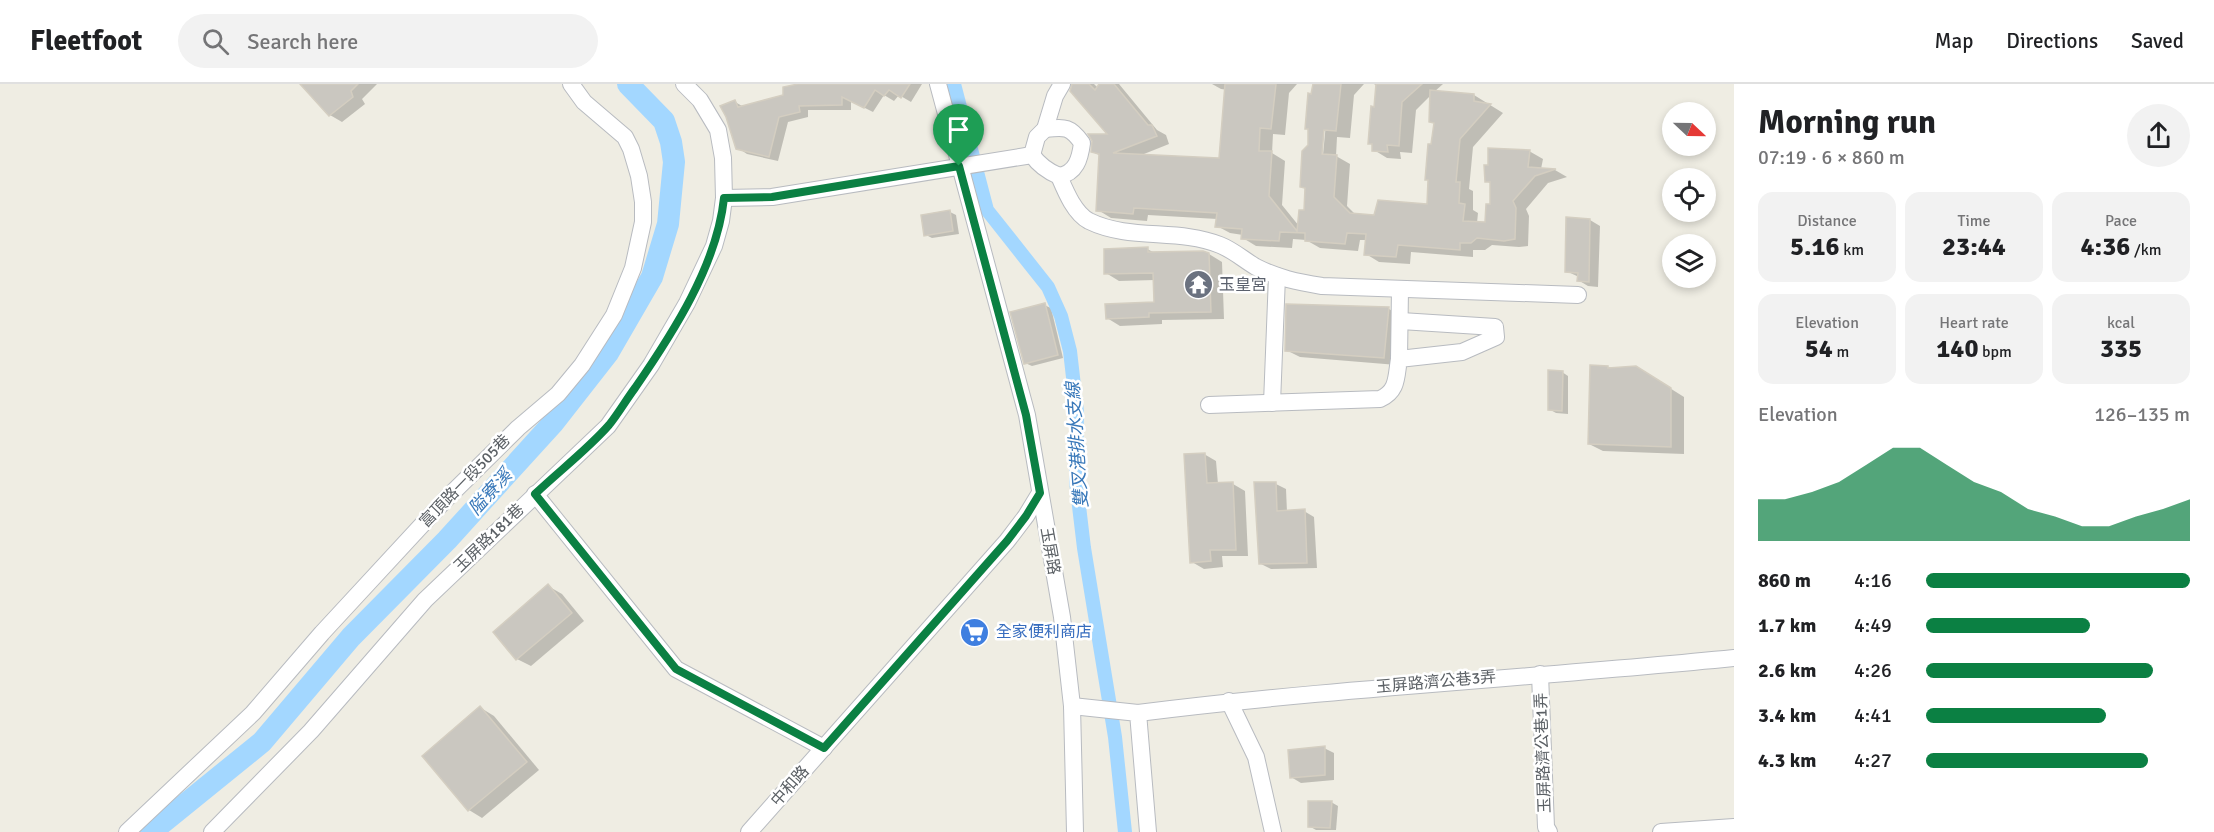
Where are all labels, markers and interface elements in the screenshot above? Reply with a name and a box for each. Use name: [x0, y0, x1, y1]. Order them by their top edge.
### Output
search box: [178, 14, 598, 68]
text: Fleetfoot: [30, 24, 142, 58]
icon: search: [199, 25, 232, 58]
text: Search here: [247, 28, 358, 55]
text: Map: [1935, 28, 1973, 54]
text: Directions: [2006, 28, 2098, 54]
text: Saved: [2131, 28, 2184, 54]
north arrow: [1662, 102, 1716, 156]
map controls: [1662, 102, 1716, 288]
text: Morning run: [1758, 102, 1936, 143]
pin: [933, 104, 984, 166]
button: share: [2127, 104, 2190, 167]
icon: arrive: [942, 113, 975, 146]
text: 07:19 · 6 × 860 m: [1758, 145, 1905, 170]
button: locate: [1662, 168, 1716, 222]
text: Distance: [1797, 211, 1857, 231]
text: Time: [1958, 211, 1990, 231]
text: Pace: [2105, 211, 2137, 231]
text: 5.16: [1790, 231, 1840, 263]
text: 23:44: [1942, 231, 2006, 263]
text: 4:36: [2081, 231, 2130, 263]
button: layers: [1662, 234, 1716, 288]
text: km: [1840, 240, 1864, 260]
text: /km: [2130, 240, 2161, 260]
temple icon: 玉皇宮: [1182, 269, 1214, 301]
place label: 玉皇宮: [1219, 275, 1267, 295]
text: Elevation: [1795, 313, 1859, 333]
text: Heart rate: [1939, 313, 2009, 333]
text: kcal: [2107, 313, 2135, 333]
text: 54: [1805, 333, 1833, 365]
text: 140: [1936, 333, 1978, 365]
text: 335: [2100, 333, 2142, 365]
text: m: [1833, 342, 1849, 362]
text: bpm: [1978, 342, 2012, 362]
water label: 雙叉港排水支線: [1061, 379, 1092, 509]
text: Elevation: [1758, 402, 1838, 427]
text: 126–135 m: [2094, 402, 2190, 427]
street label: 富頂路一段505巷: [415, 430, 515, 532]
water label: 隘寮溪: [464, 462, 518, 519]
street label: 玉屏路181巷: [450, 500, 528, 576]
street label: 玉屏路: [1036, 526, 1064, 576]
text: 860 m: [1758, 568, 1811, 593]
text: 4:16: [1854, 568, 1892, 593]
text: 1.7 km: [1758, 613, 1816, 638]
text: 4:49: [1854, 613, 1892, 638]
supermarket icon: 全家便利商店: [959, 616, 991, 648]
place label: 全家便利商店: [996, 622, 1092, 642]
text: 2.6 km: [1758, 658, 1816, 683]
text: 4:26: [1854, 658, 1892, 683]
street label: 玉屏路濟公巷3弄: [1375, 667, 1497, 697]
street label: 玉屏路濟公巷1弄: [1531, 692, 1555, 814]
text: 3.4 km: [1758, 703, 1816, 728]
text: 4:41: [1854, 703, 1892, 728]
text: 4.3 km: [1758, 748, 1816, 773]
text: 4:27: [1854, 748, 1892, 773]
street label: 中和路: [767, 761, 813, 811]

